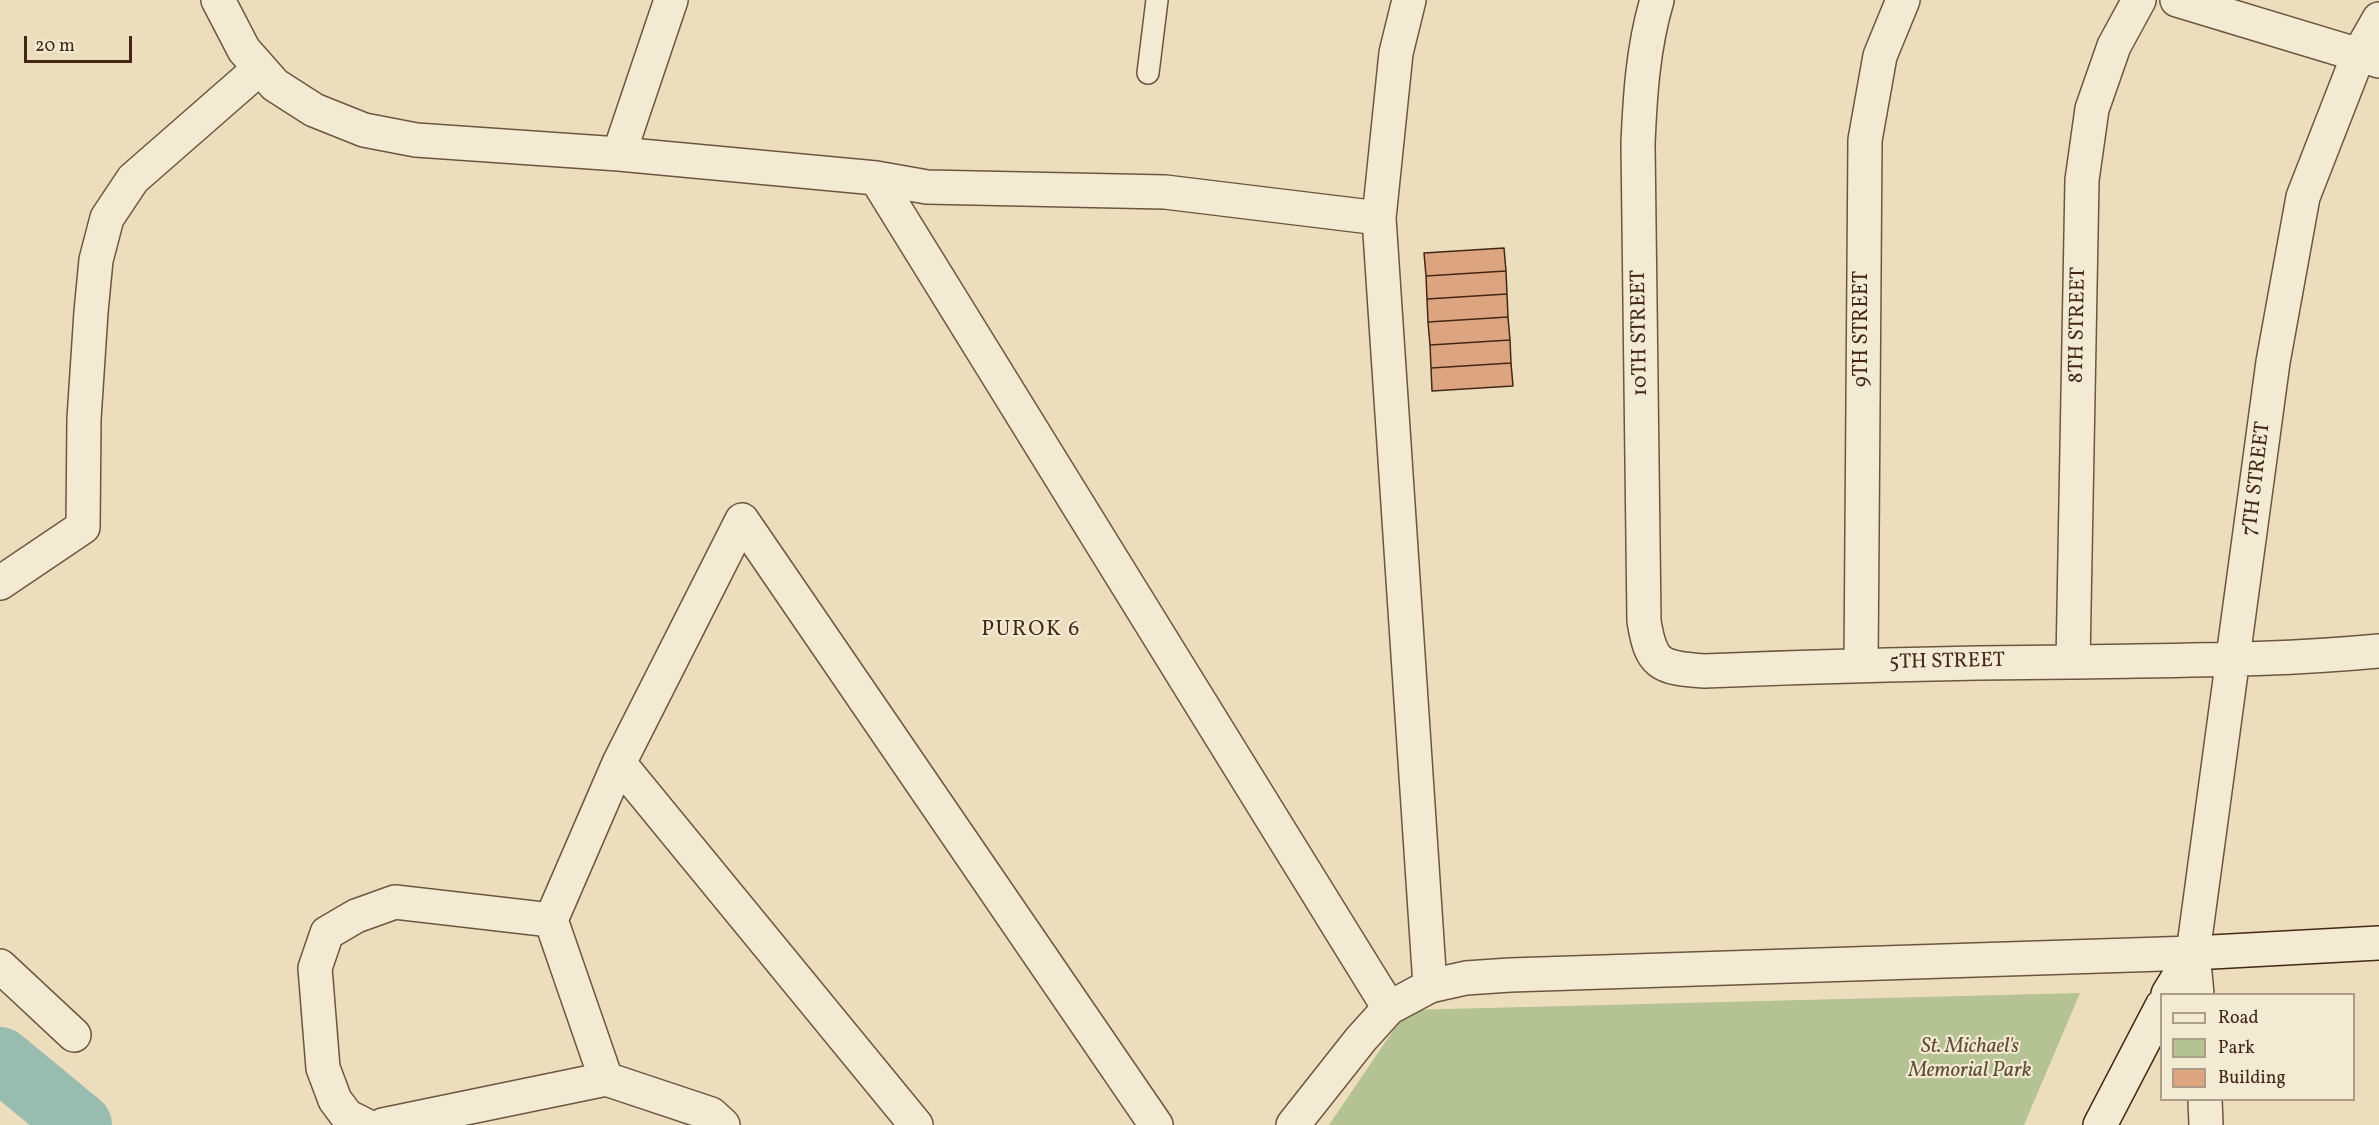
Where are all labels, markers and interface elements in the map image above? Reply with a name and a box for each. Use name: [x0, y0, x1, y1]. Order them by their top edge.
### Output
scale bar: [27, 24, 135, 62]
text: 20 m: [35, 34, 75, 59]
street label: 8TH STREET: [2065, 267, 2093, 383]
street label: 10TH STREET: [1627, 270, 1655, 396]
street label: 9TH STREET: [1850, 271, 1876, 387]
street label: 7TH STREET: [2238, 420, 2278, 538]
district label: PUROK 6: [981, 618, 1081, 644]
street label: 5TH STREET: [1889, 649, 2005, 677]
legend: [2160, 993, 2355, 1101]
text: Road: [2218, 1006, 2259, 1031]
park label: St. Michael's Memorial Park: [1909, 1035, 2031, 1085]
text: Park: [2218, 1036, 2255, 1061]
text: Building: [2218, 1066, 2286, 1091]

